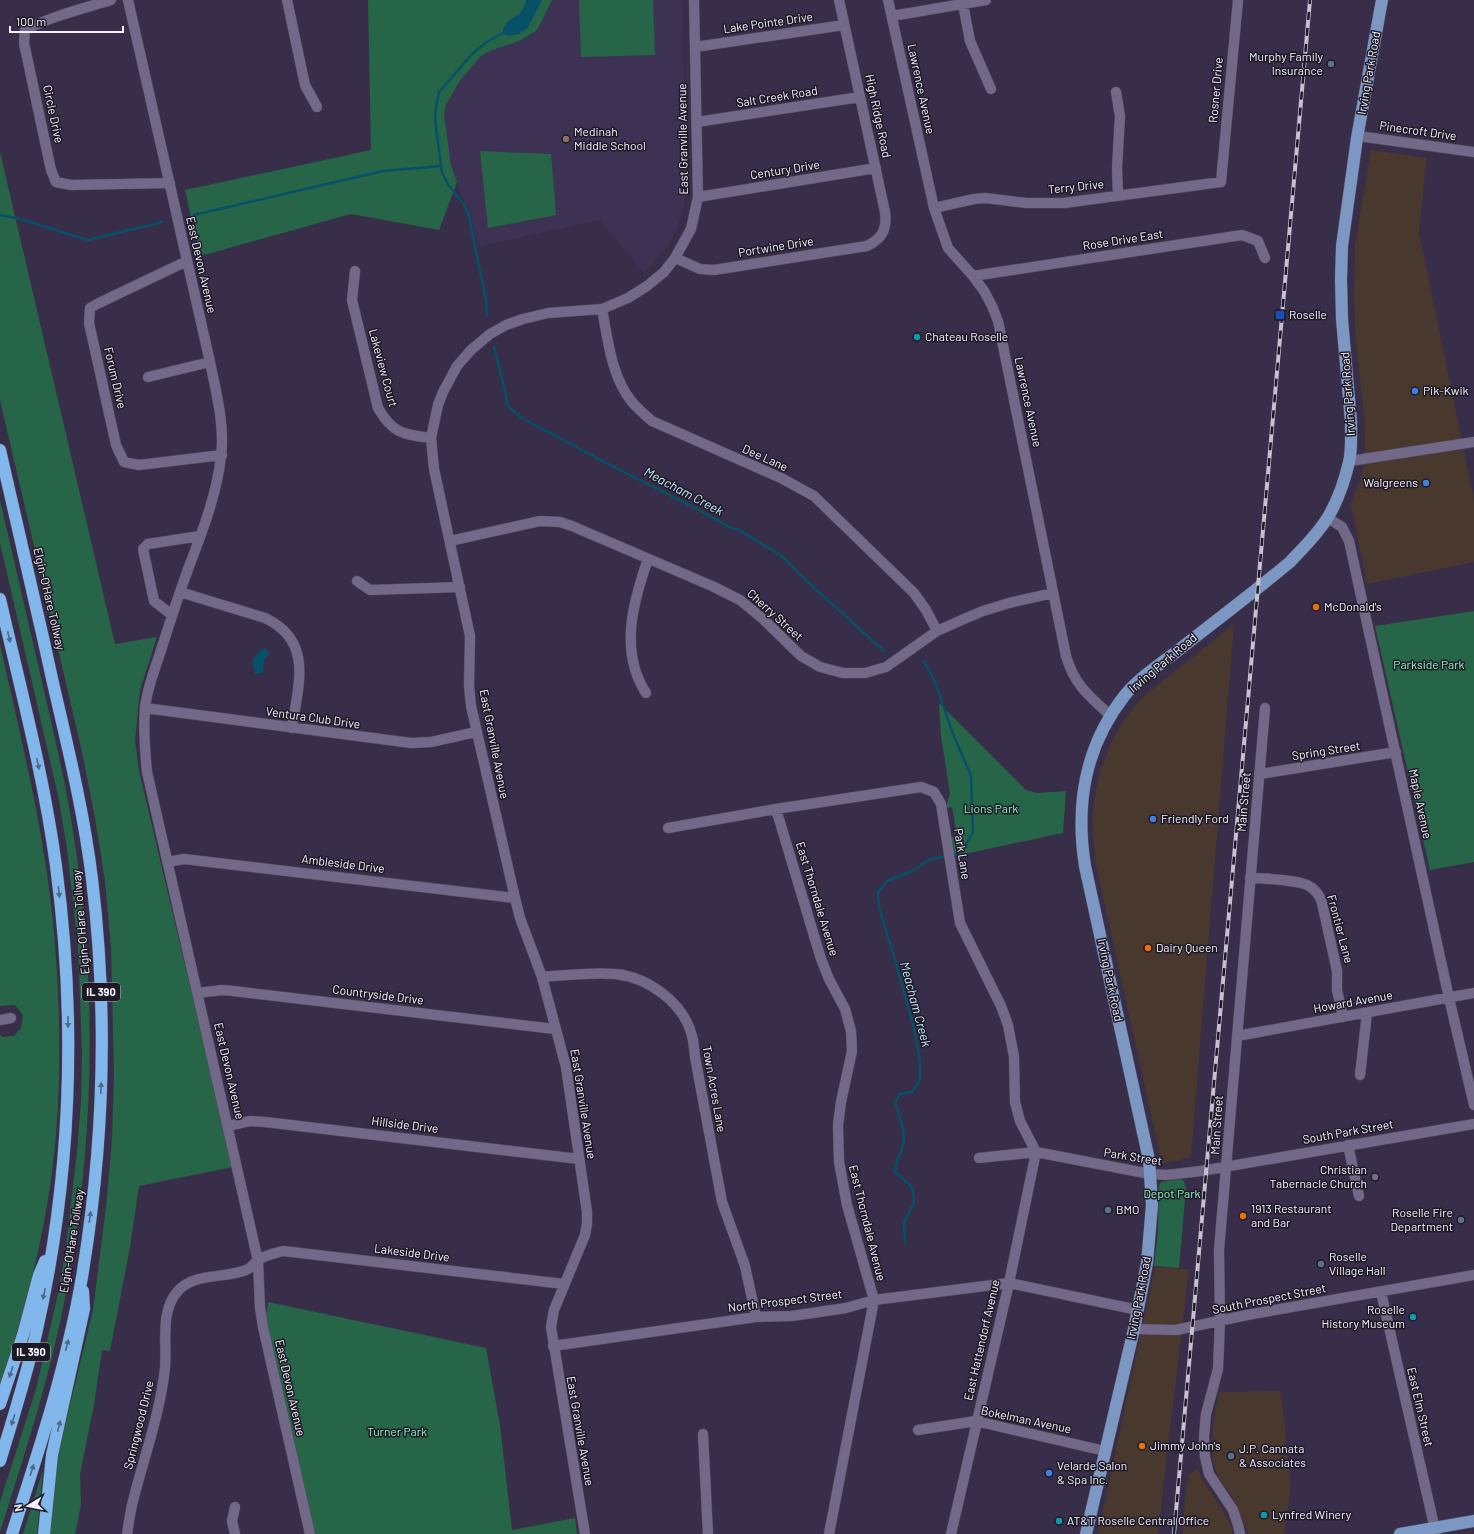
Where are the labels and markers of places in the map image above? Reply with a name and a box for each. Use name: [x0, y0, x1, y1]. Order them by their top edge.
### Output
place label: Murphy Family Insurance: [1249, 49, 1323, 77]
marker: Murphy Family Insurance: [1326, 59, 1336, 69]
place label: Medinah Middle School: [574, 124, 646, 152]
marker: Medinah Middle School: [561, 134, 571, 144]
place label: Roselle: [1289, 307, 1327, 321]
marker: Roselle: [1274, 309, 1286, 321]
place label: Chateau Roselle: [925, 329, 1008, 343]
marker: Chateau Roselle: [912, 332, 922, 342]
place label: Pik-Kwik: [1423, 383, 1469, 397]
marker: Pik-Kwik: [1410, 386, 1420, 396]
place label: Walgreens: [1363, 475, 1418, 489]
marker: Walgreens: [1421, 478, 1431, 488]
place label: McDonald's: [1324, 599, 1382, 613]
marker: McDonald's: [1311, 602, 1321, 612]
place label: Friendly Ford: [1161, 811, 1229, 825]
marker: Friendly Ford: [1148, 814, 1158, 824]
place label: Dairy Queen: [1156, 940, 1218, 954]
marker: Dairy Queen: [1143, 943, 1153, 953]
place label: Christian Tabernacle Church: [1269, 1162, 1367, 1190]
marker: Christian Tabernacle Church: [1370, 1172, 1380, 1182]
place label: 1913 Restaurant and Bar: [1251, 1201, 1332, 1229]
place label: BMO: [1116, 1202, 1140, 1216]
marker: BMO: [1103, 1205, 1113, 1215]
place label: Roselle Fire Department: [1390, 1205, 1453, 1233]
marker: 1913 Restaurant and Bar: [1238, 1211, 1248, 1221]
marker: Roselle Fire Department: [1456, 1215, 1466, 1225]
place label: Roselle Village Hall: [1329, 1249, 1386, 1277]
marker: Roselle Village Hall: [1316, 1259, 1326, 1269]
place label: Roselle History Museum: [1321, 1302, 1405, 1330]
marker: Roselle History Museum: [1408, 1312, 1418, 1322]
place label: Jimmy John's: [1150, 1438, 1221, 1452]
marker: Jimmy John's: [1137, 1441, 1147, 1451]
place label: J.P. Cannata & Associates: [1239, 1441, 1306, 1469]
marker: J.P. Cannata & Associates: [1226, 1451, 1236, 1461]
place label: Velarde Salon & Spa Inc.: [1057, 1458, 1127, 1486]
marker: Velarde Salon & Spa Inc.: [1044, 1468, 1054, 1478]
place label: Lynfred Winery: [1272, 1507, 1352, 1521]
marker: Lynfred Winery: [1259, 1510, 1269, 1520]
place label: AT&T Roselle Central Office: [1067, 1513, 1209, 1527]
marker: AT&T Roselle Central Office: [1054, 1516, 1064, 1526]

